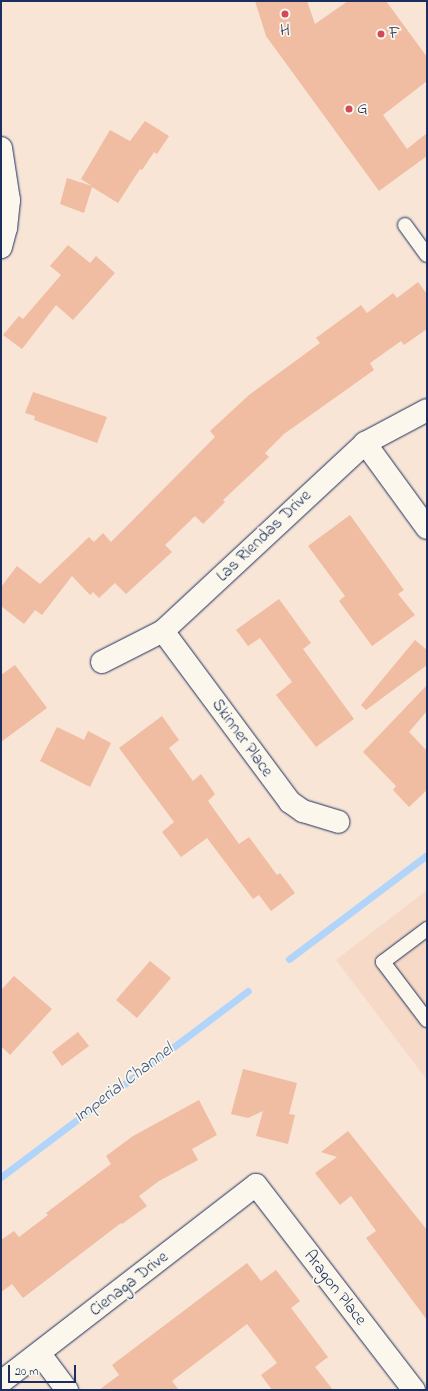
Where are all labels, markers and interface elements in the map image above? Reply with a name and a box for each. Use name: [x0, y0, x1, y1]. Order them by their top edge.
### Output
marker: H: [280, 9, 290, 19]
place label: H: [280, 21, 290, 41]
place label: F: [389, 24, 400, 44]
marker: F: [376, 29, 386, 39]
place label: G: [357, 99, 368, 119]
marker: G: [344, 104, 354, 114]
street label: Las Riendas Drive: [212, 486, 316, 586]
street label: Skinner Place: [207, 695, 277, 781]
water label: Imperial Channel: [70, 1040, 178, 1128]
street label: Aragon Place: [299, 1246, 371, 1330]
street label: Cienaga Drive: [86, 1247, 172, 1321]
scale bar: [10, 1357, 78, 1383]
text: 20 m: [15, 1363, 38, 1381]

